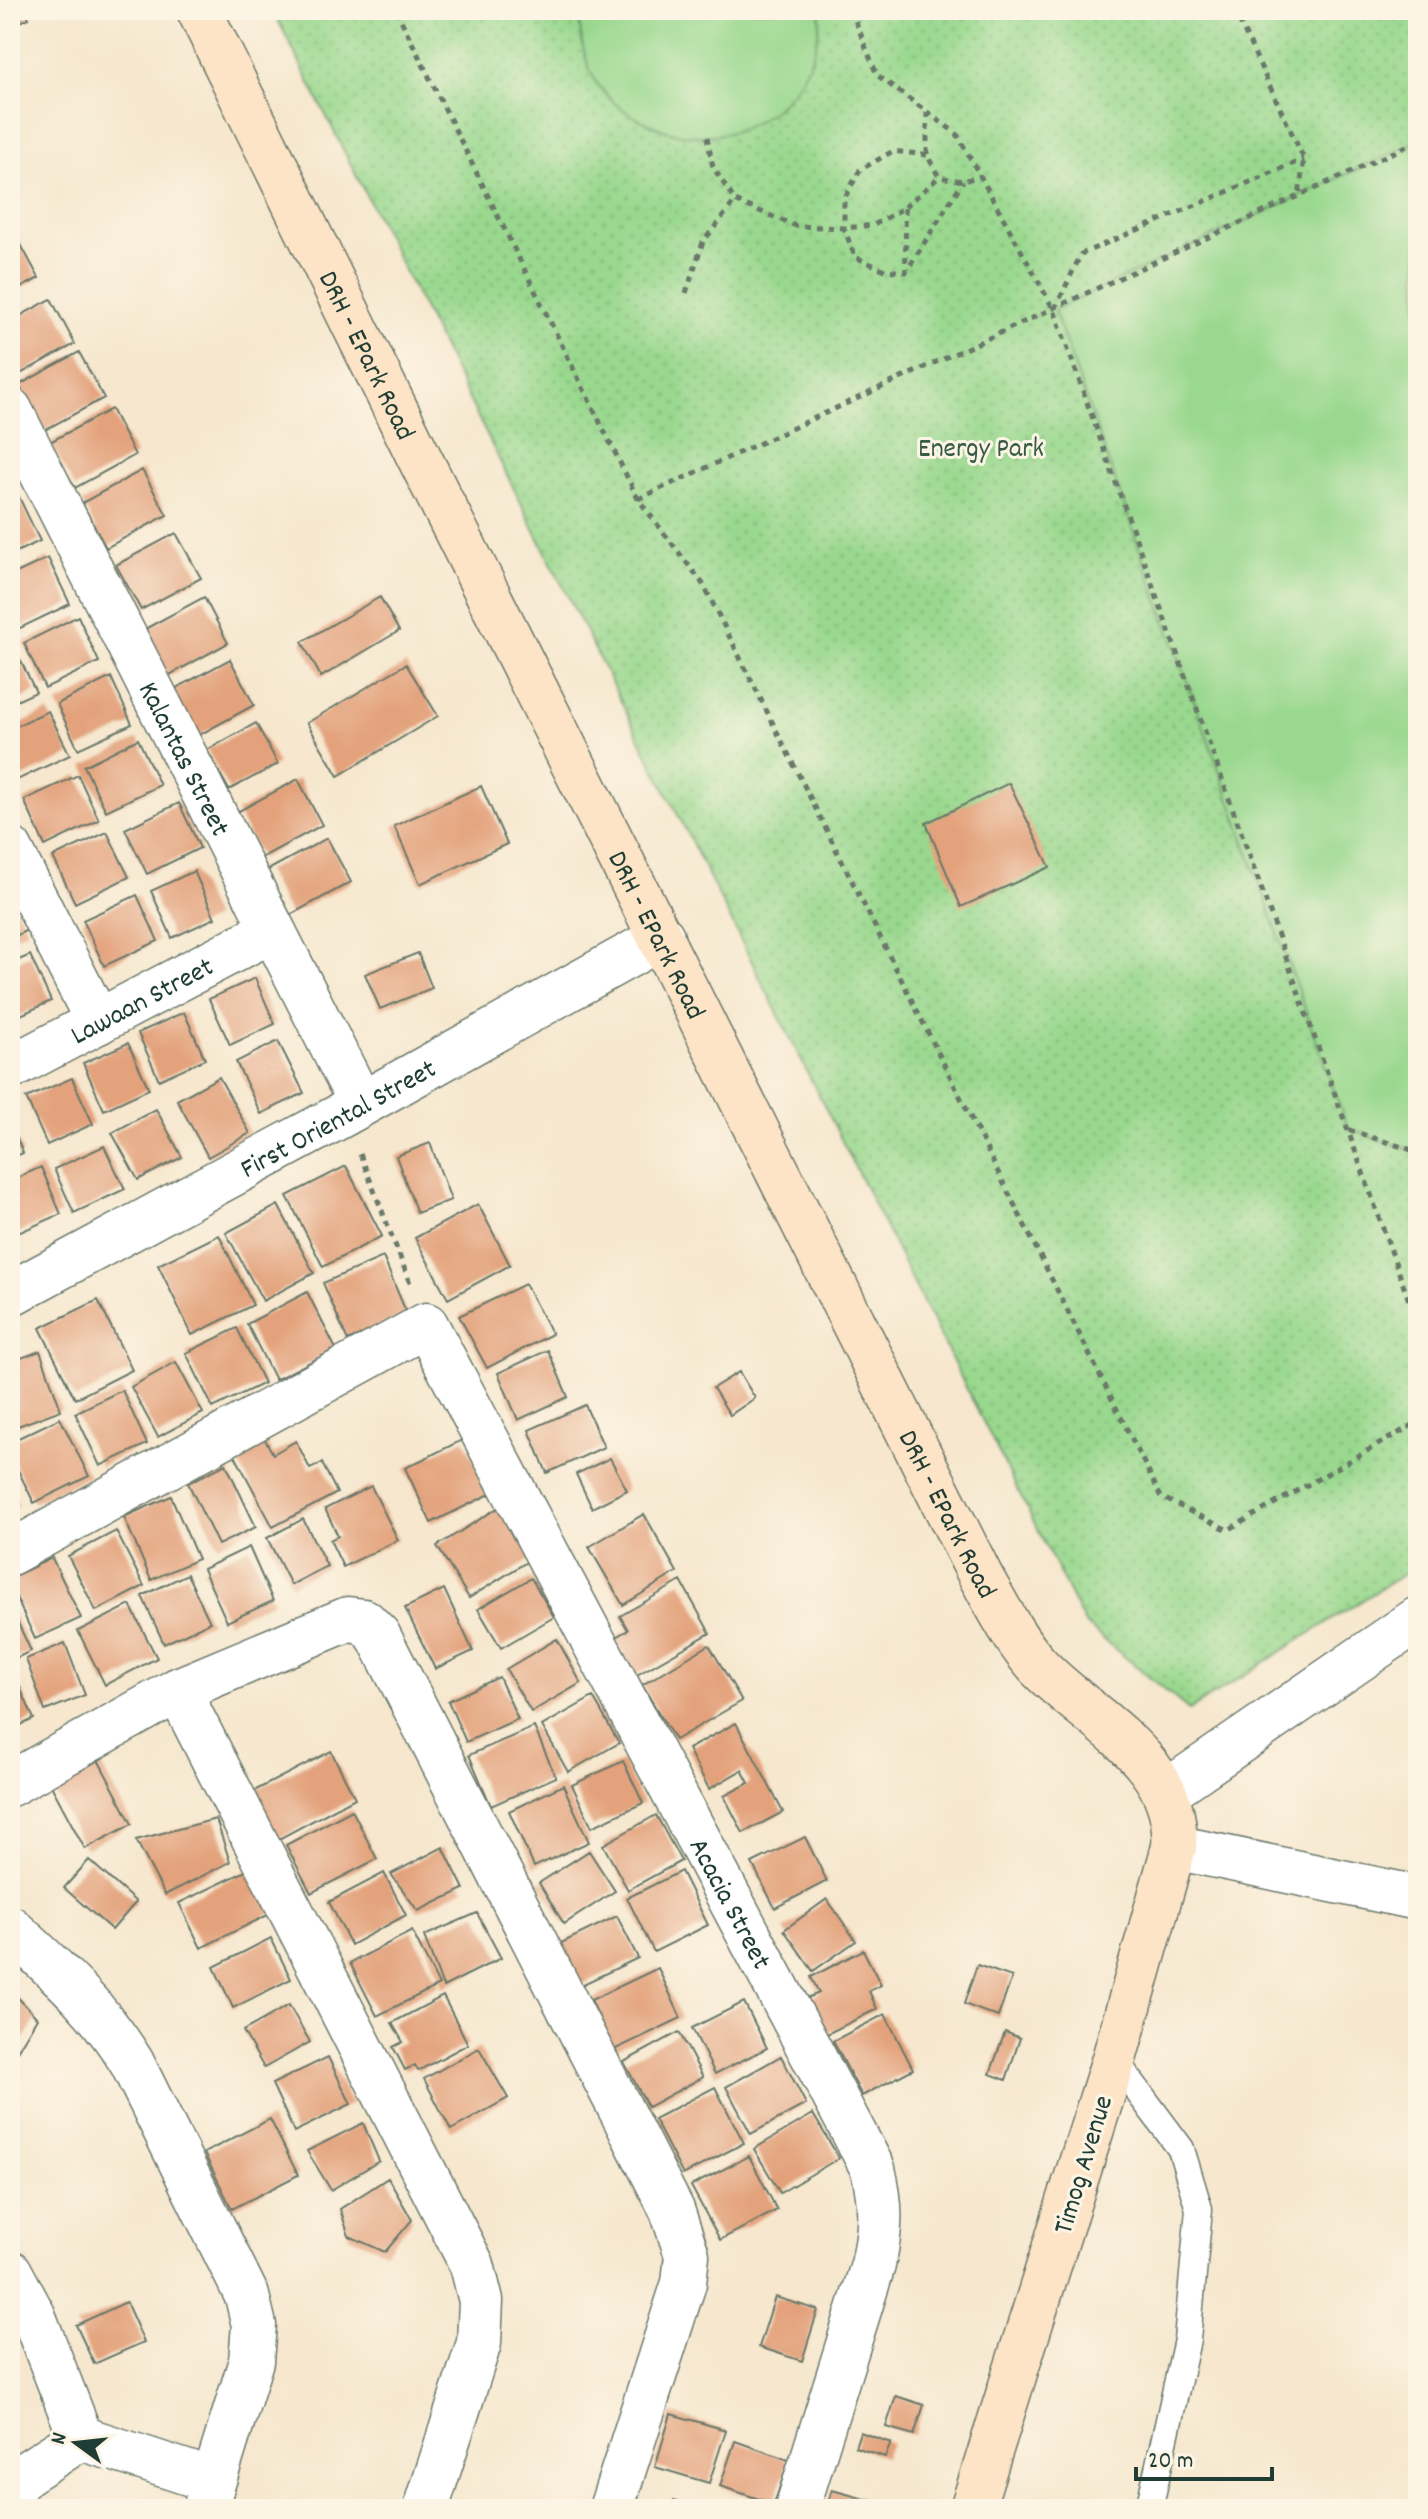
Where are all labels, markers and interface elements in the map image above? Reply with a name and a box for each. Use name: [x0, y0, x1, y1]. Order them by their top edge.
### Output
street label: DRH - EPark Road: [305, 265, 423, 448]
park label: Energy Park: [918, 431, 1044, 471]
street label: Kalantas Street: [126, 676, 237, 845]
street label: DRH - EPark Road: [595, 845, 713, 1028]
street label: Lawaan Street: [65, 949, 222, 1058]
street label: First Oriental Street: [234, 1051, 445, 1191]
street label: DRH - EPark Road: [885, 1424, 1004, 1607]
street label: Acacia Street: [676, 1832, 779, 1978]
street label: Timog Avenue: [1046, 2091, 1126, 2240]
north arrow: [36, 2403, 116, 2483]
text: N: [44, 2429, 76, 2448]
scale bar: [1136, 2431, 1272, 2481]
text: 20 m: [1148, 2445, 1194, 2479]

